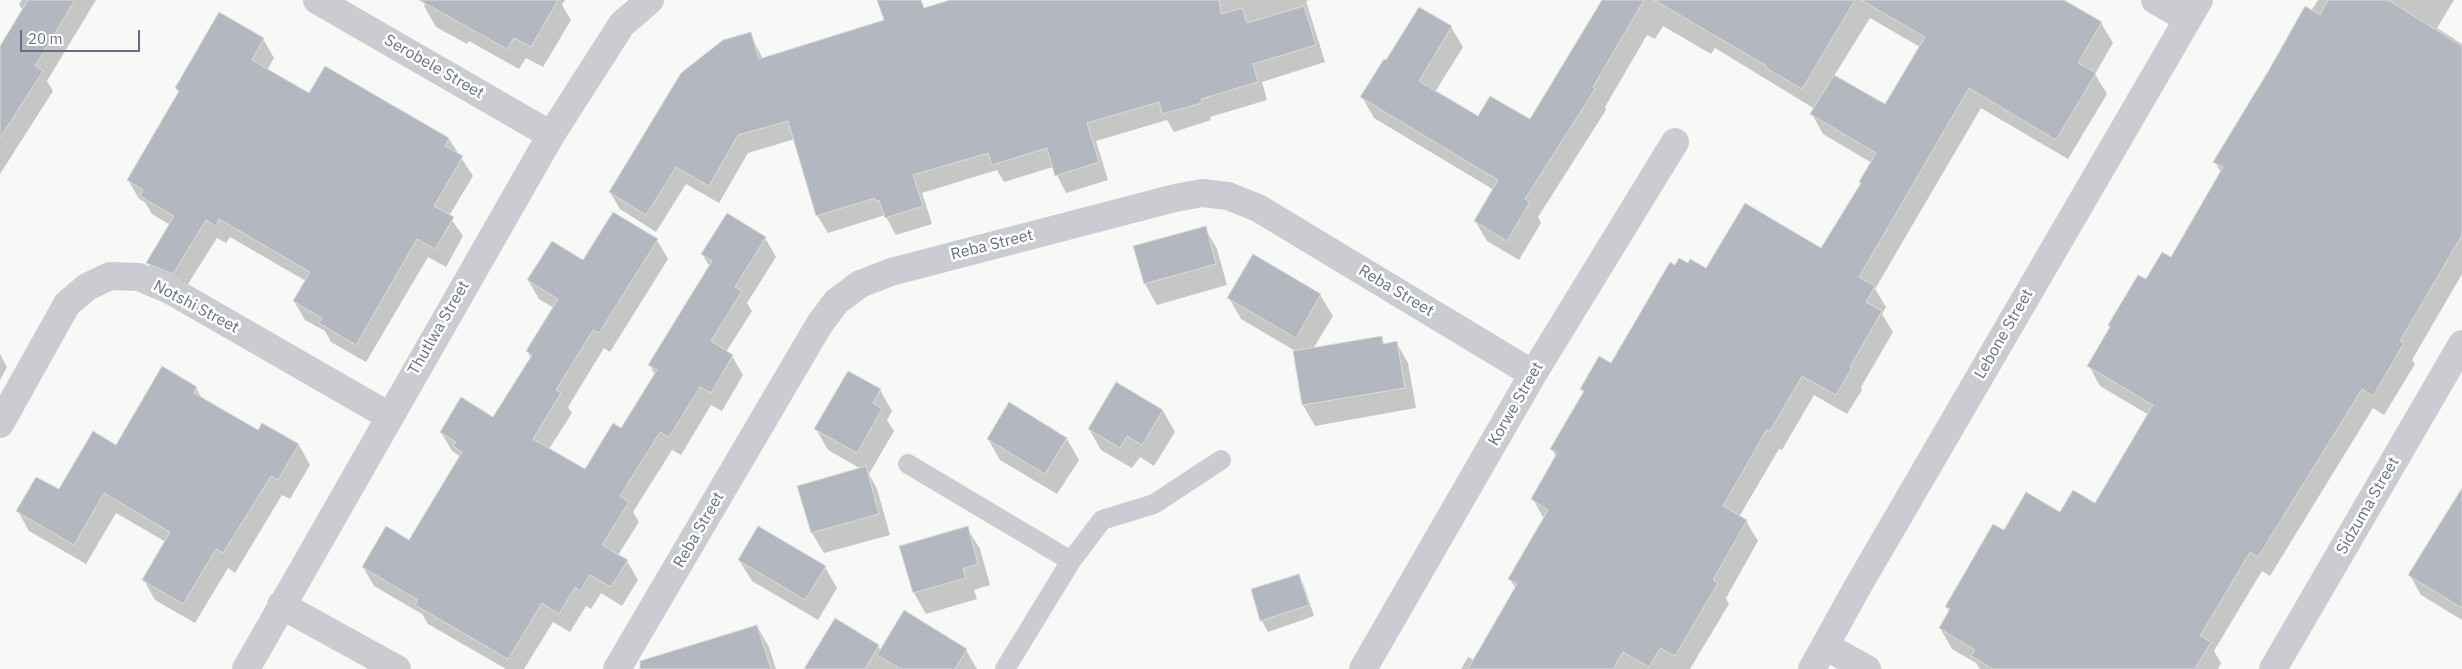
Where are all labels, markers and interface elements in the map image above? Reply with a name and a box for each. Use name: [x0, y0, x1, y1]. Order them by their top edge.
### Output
scale bar: [22, 20, 142, 52]
text: 20 m: [28, 29, 63, 48]
street label: Serobele Street: [381, 31, 487, 103]
street label: Reba Street: [949, 225, 1035, 265]
street label: Reba Street: [1355, 261, 1437, 321]
street label: Notshi Street: [150, 276, 242, 338]
street label: Thutlwa Street: [404, 277, 474, 379]
street label: Lebone Street: [1971, 286, 2037, 382]
street label: Korwe Street: [1484, 359, 1548, 449]
street label: Sidzuma Street: [2332, 454, 2404, 558]
street label: Reba Street: [670, 489, 728, 571]

